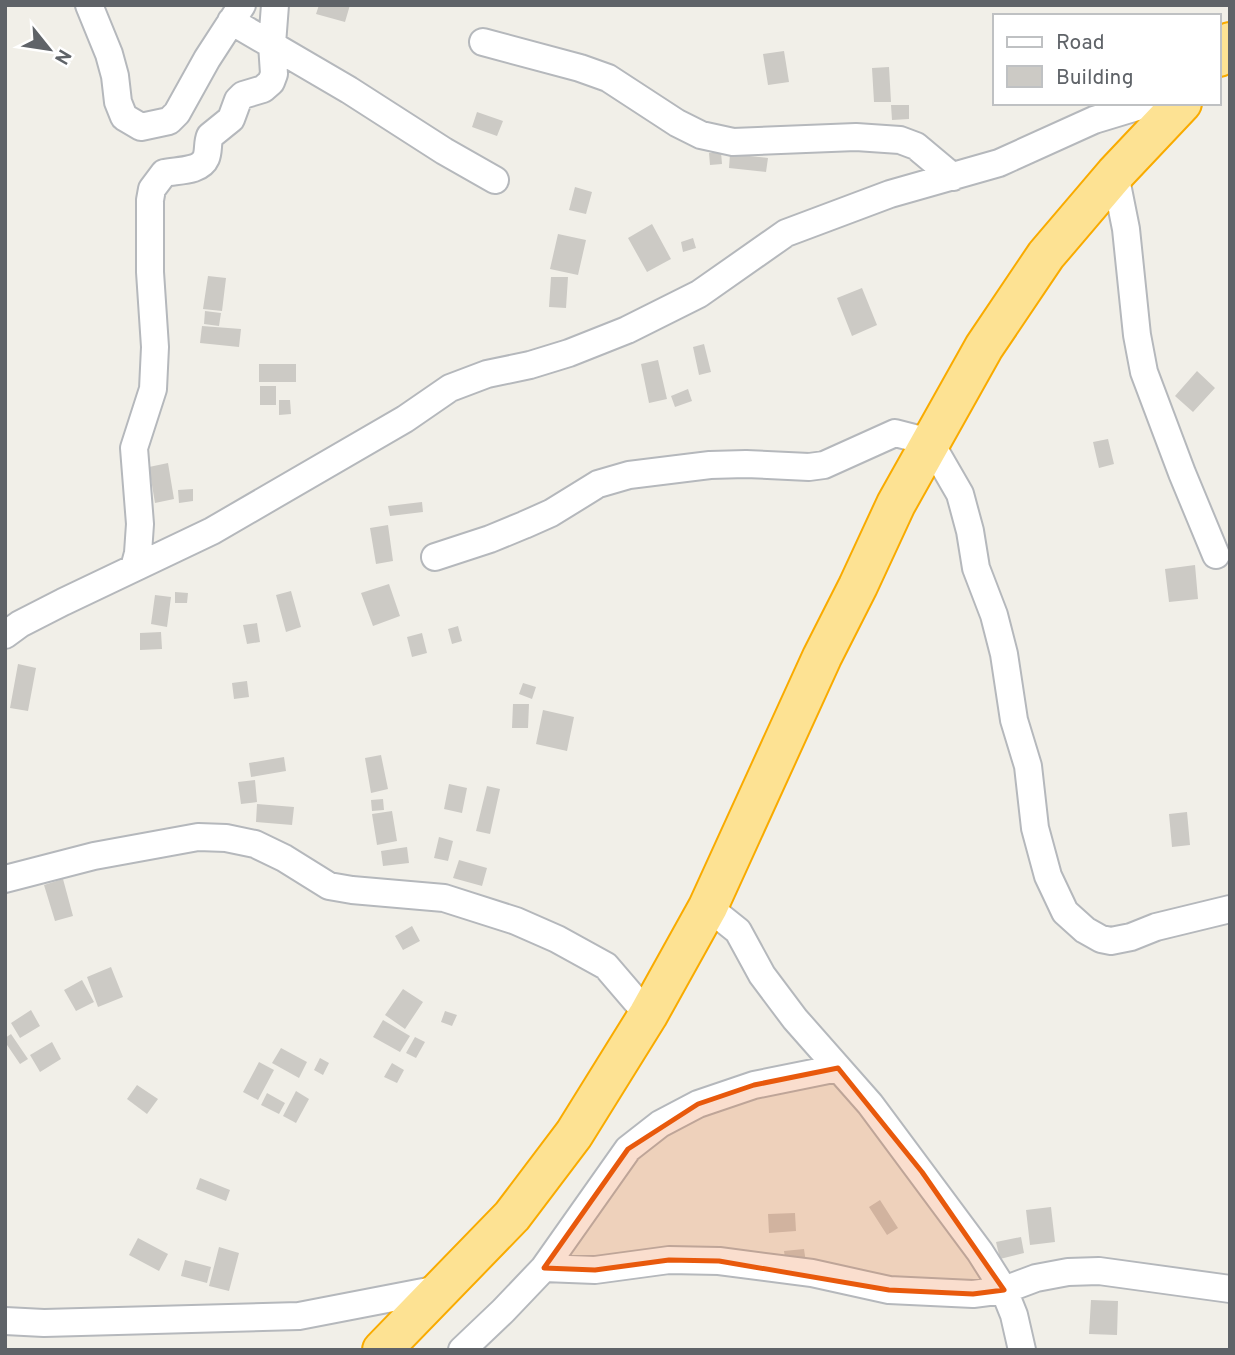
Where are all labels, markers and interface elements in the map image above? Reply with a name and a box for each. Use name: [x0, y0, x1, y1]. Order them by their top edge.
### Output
north arrow: [14, 14, 84, 84]
legend: [993, 14, 1221, 105]
text: Road: [1056, 30, 1105, 57]
text: N: [48, 45, 76, 68]
text: Building: [1056, 65, 1134, 92]

